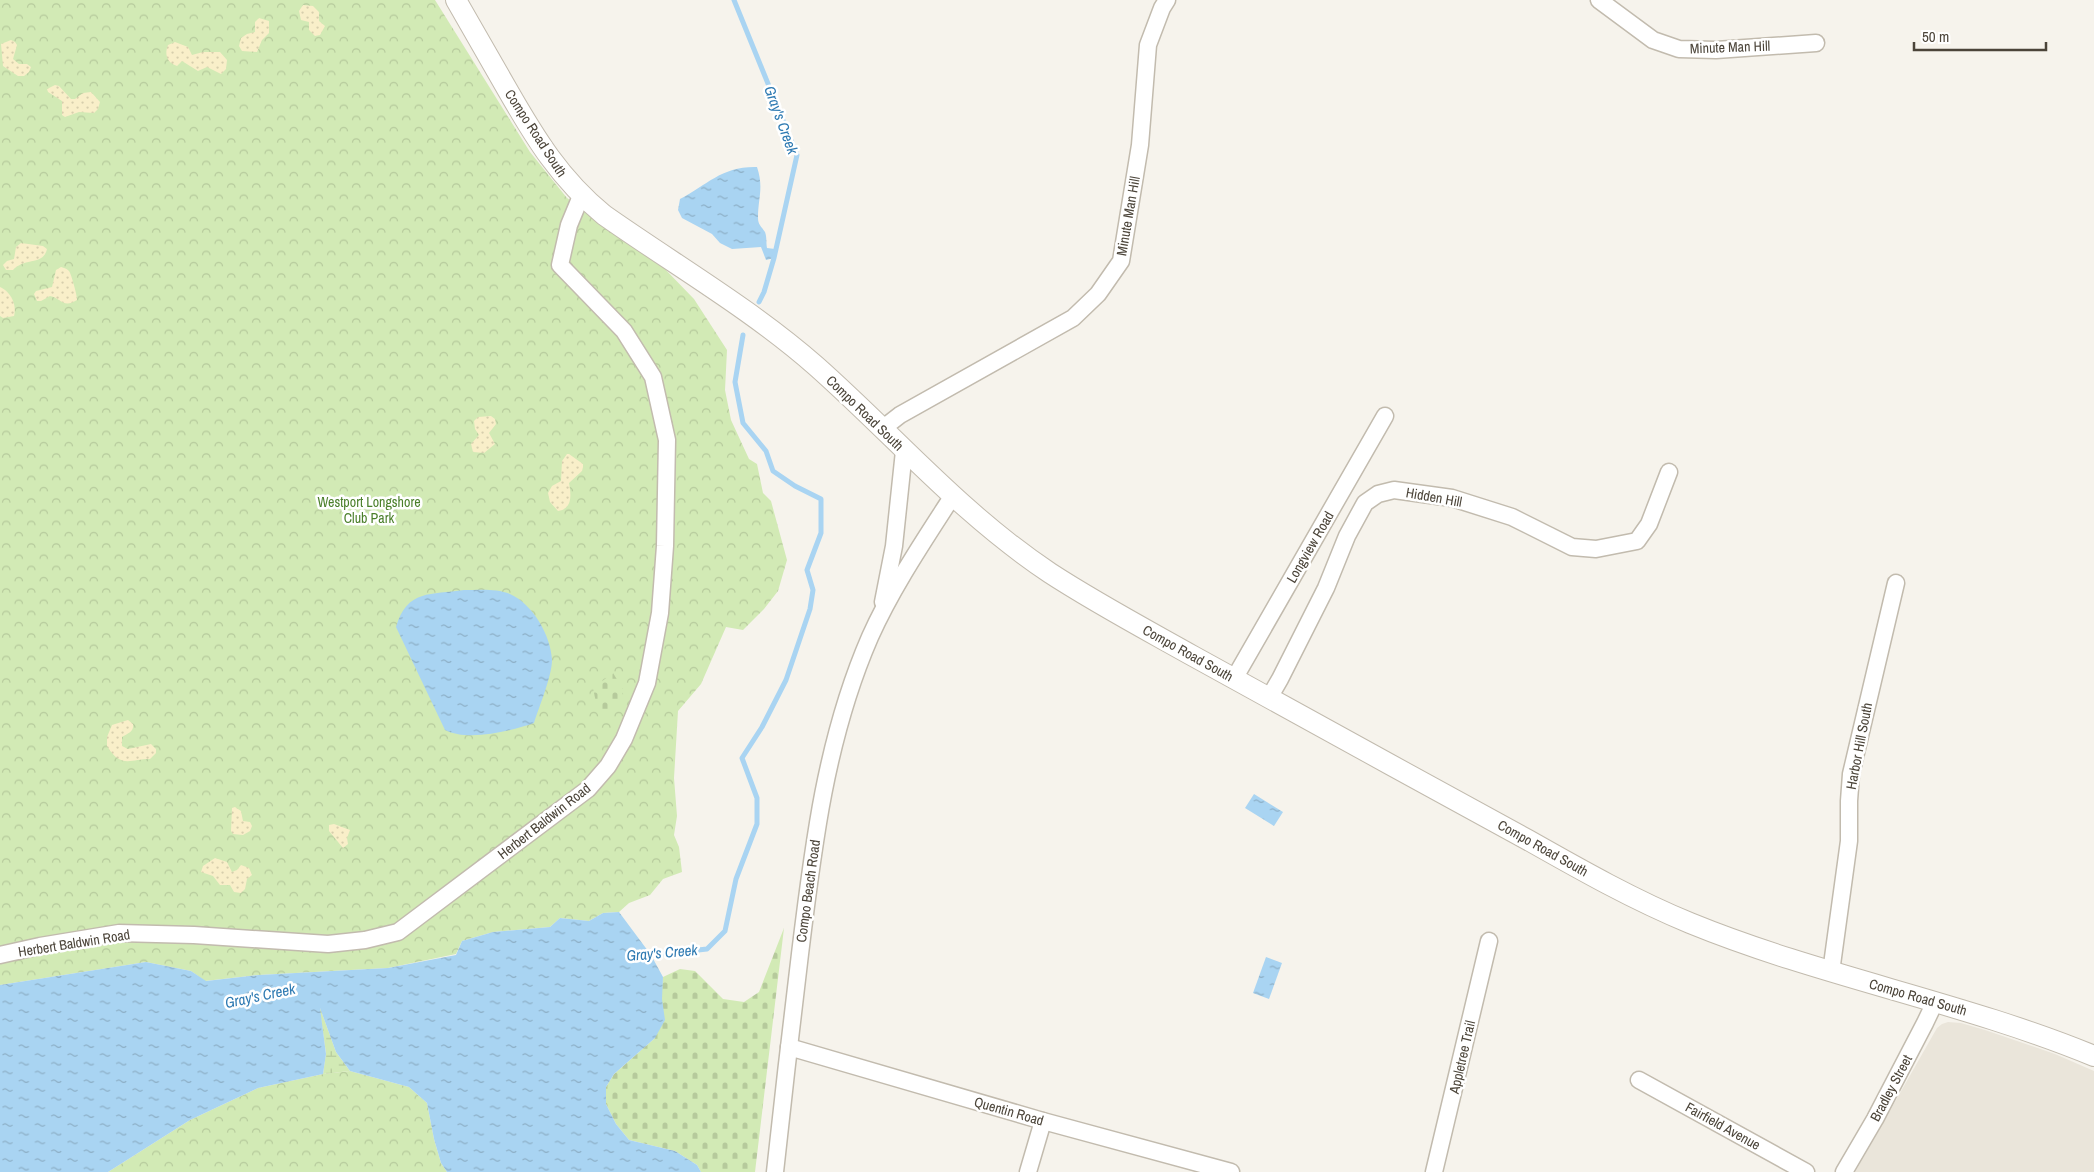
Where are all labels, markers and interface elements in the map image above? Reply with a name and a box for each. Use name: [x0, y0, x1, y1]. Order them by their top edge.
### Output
scale bar: [1914, 20, 2046, 52]
text: 50 m: [1922, 26, 1949, 47]
street label: Minute Man Hill: [1690, 37, 1770, 57]
water label: Gray's Creek: [759, 83, 804, 158]
street label: Compo Road South: [501, 86, 571, 180]
street label: Minute Man Hill: [1112, 175, 1144, 257]
street label: Compo Road South: [822, 372, 908, 454]
street label: Hidden Hill: [1404, 483, 1464, 511]
park label: Westport Longshore Club Park: [317, 493, 421, 527]
street label: Longview Road: [1282, 508, 1338, 586]
street label: Compo Road South: [1140, 621, 1236, 685]
street label: Harbor Hill South: [1842, 701, 1876, 791]
street label: Herbert Baldwin Road: [494, 779, 594, 863]
street label: Compo Road South: [1495, 816, 1591, 880]
street label: Compo Beach Road: [792, 839, 824, 943]
street label: Herbert Baldwin Road: [17, 925, 131, 961]
water label: Gray's Creek: [625, 939, 699, 966]
street label: Compo Road South: [1867, 974, 1969, 1020]
water label: Gray's Creek: [223, 978, 298, 1013]
street label: Appletree Trail: [1445, 1019, 1479, 1096]
street label: Bradley Street: [1866, 1052, 1916, 1124]
street label: Quentin Road: [972, 1092, 1046, 1130]
street label: Fairfield Avenue: [1682, 1098, 1764, 1154]

